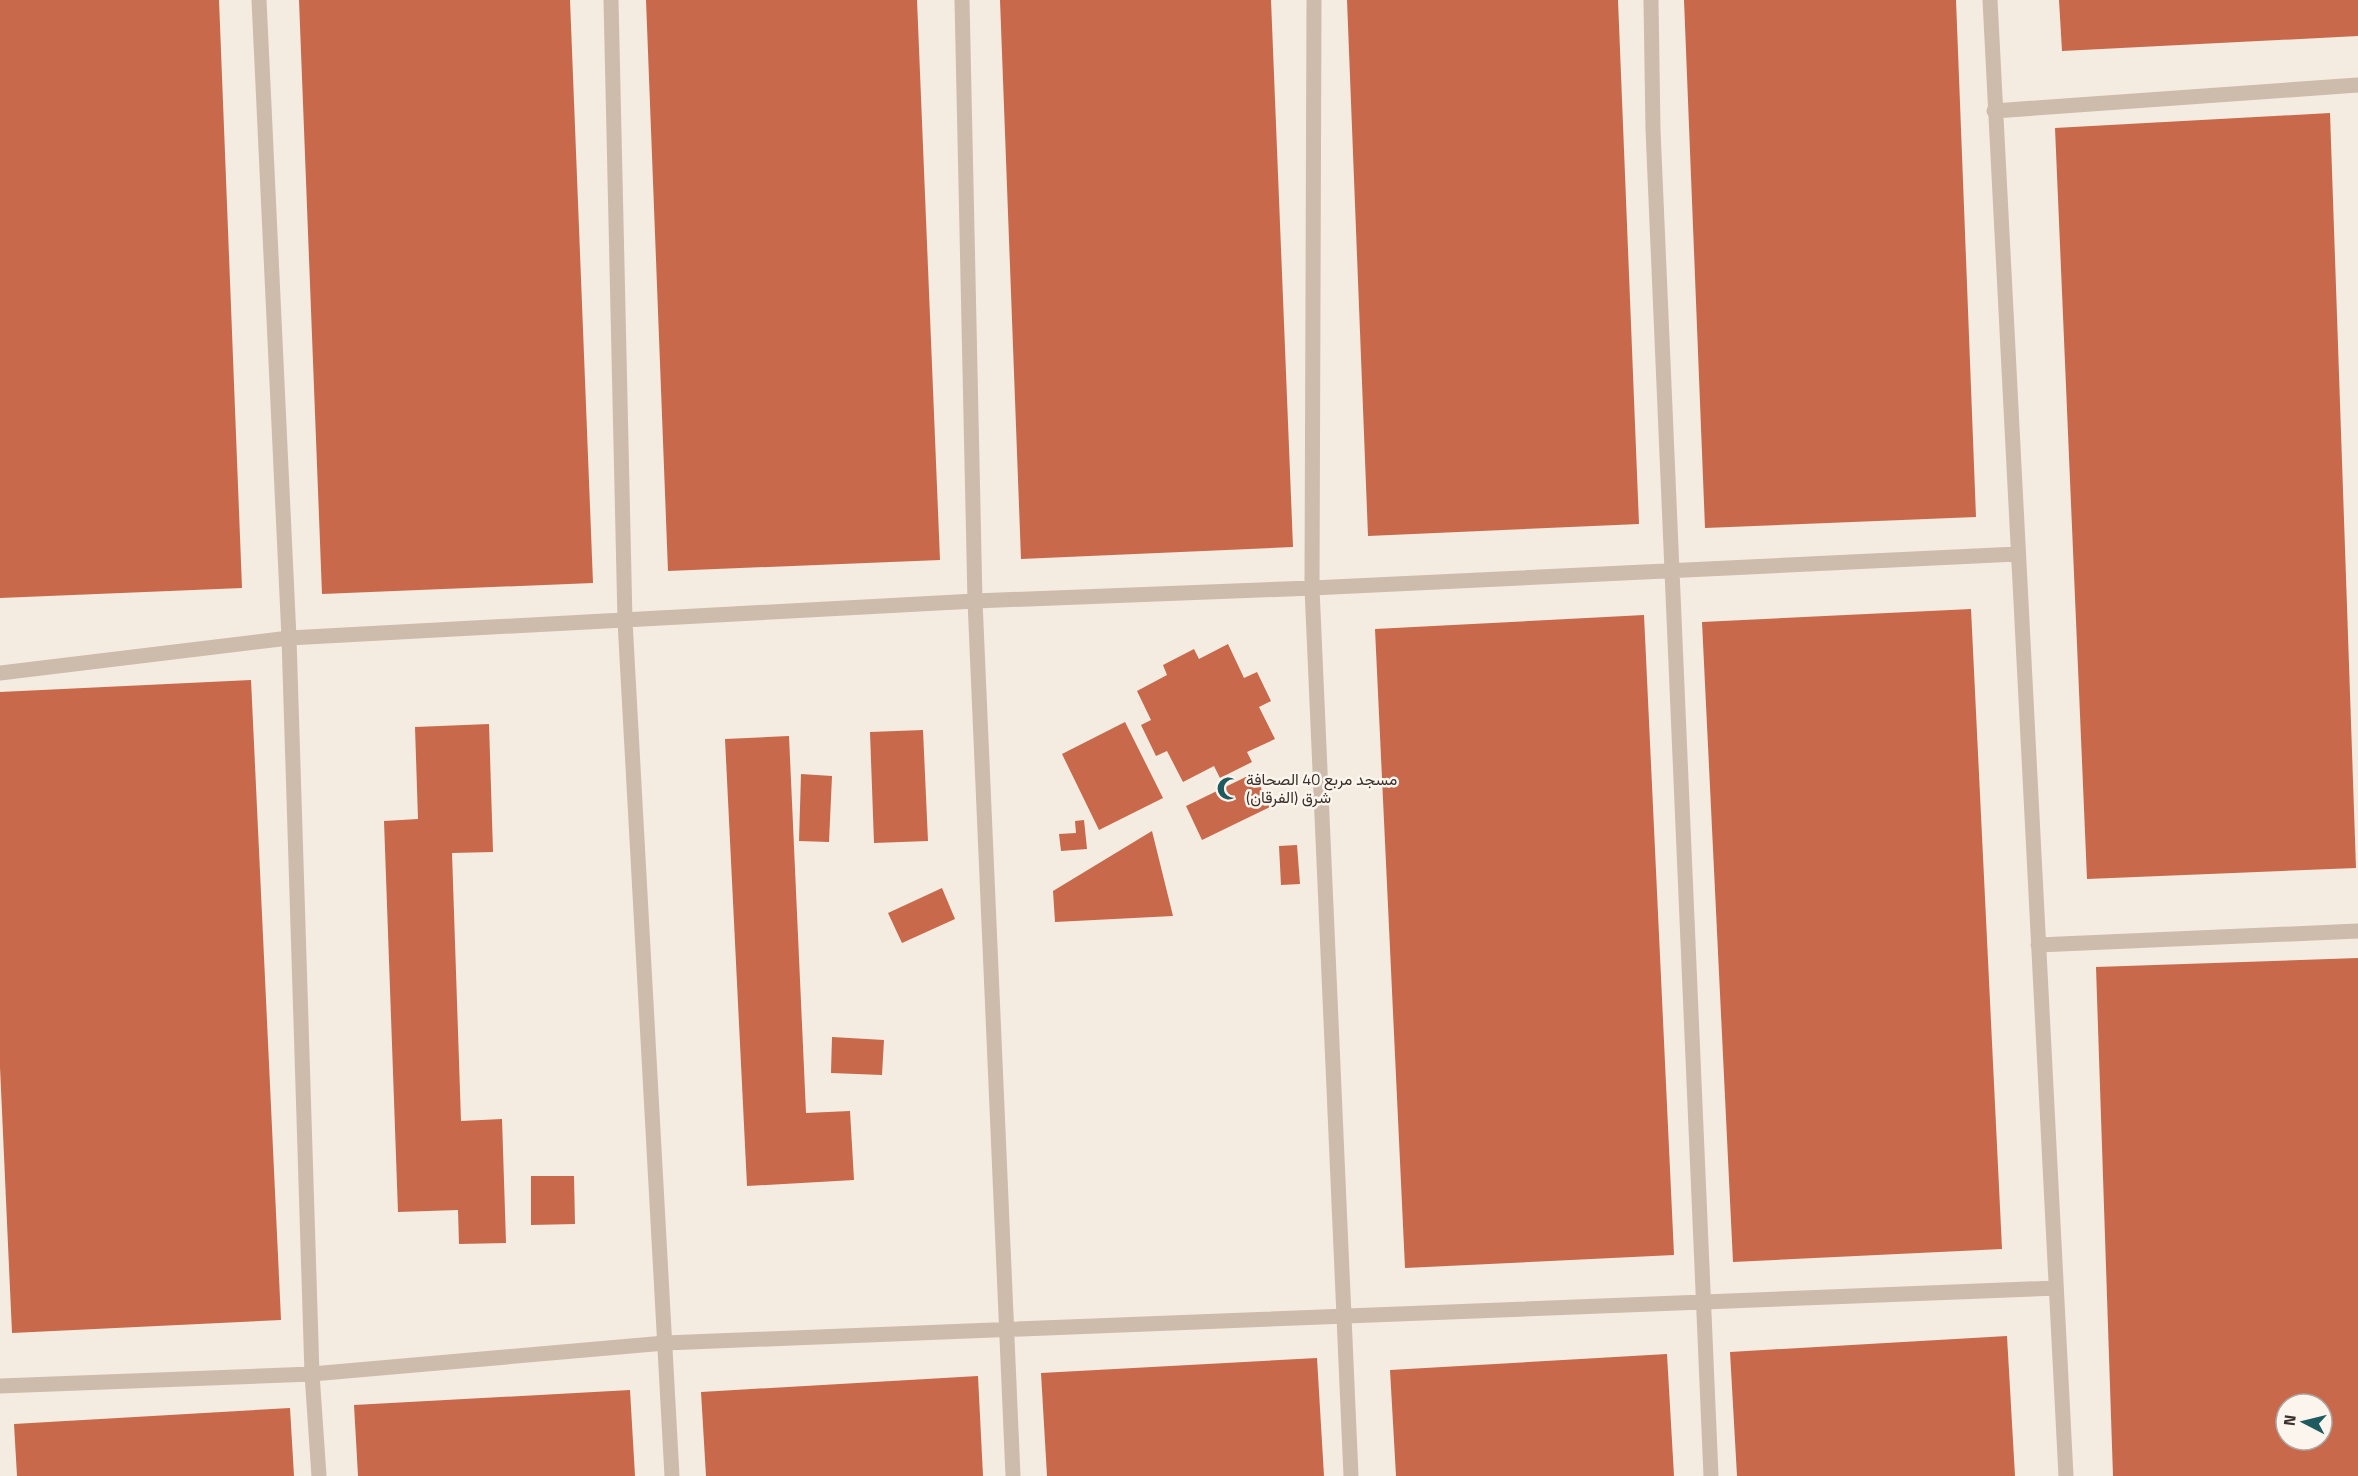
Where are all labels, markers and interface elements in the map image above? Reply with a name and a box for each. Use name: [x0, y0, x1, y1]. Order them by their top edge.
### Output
place label: مسجد مربع 40 الصحافة شرق (الفرقان): [1246, 767, 1397, 809]
mosque icon: مسجد مربع 40 الصحافة شرق (الفرقان): [1215, 775, 1241, 801]
north arrow: [2274, 1392, 2334, 1452]
text: N: [2277, 1413, 2302, 1427]

